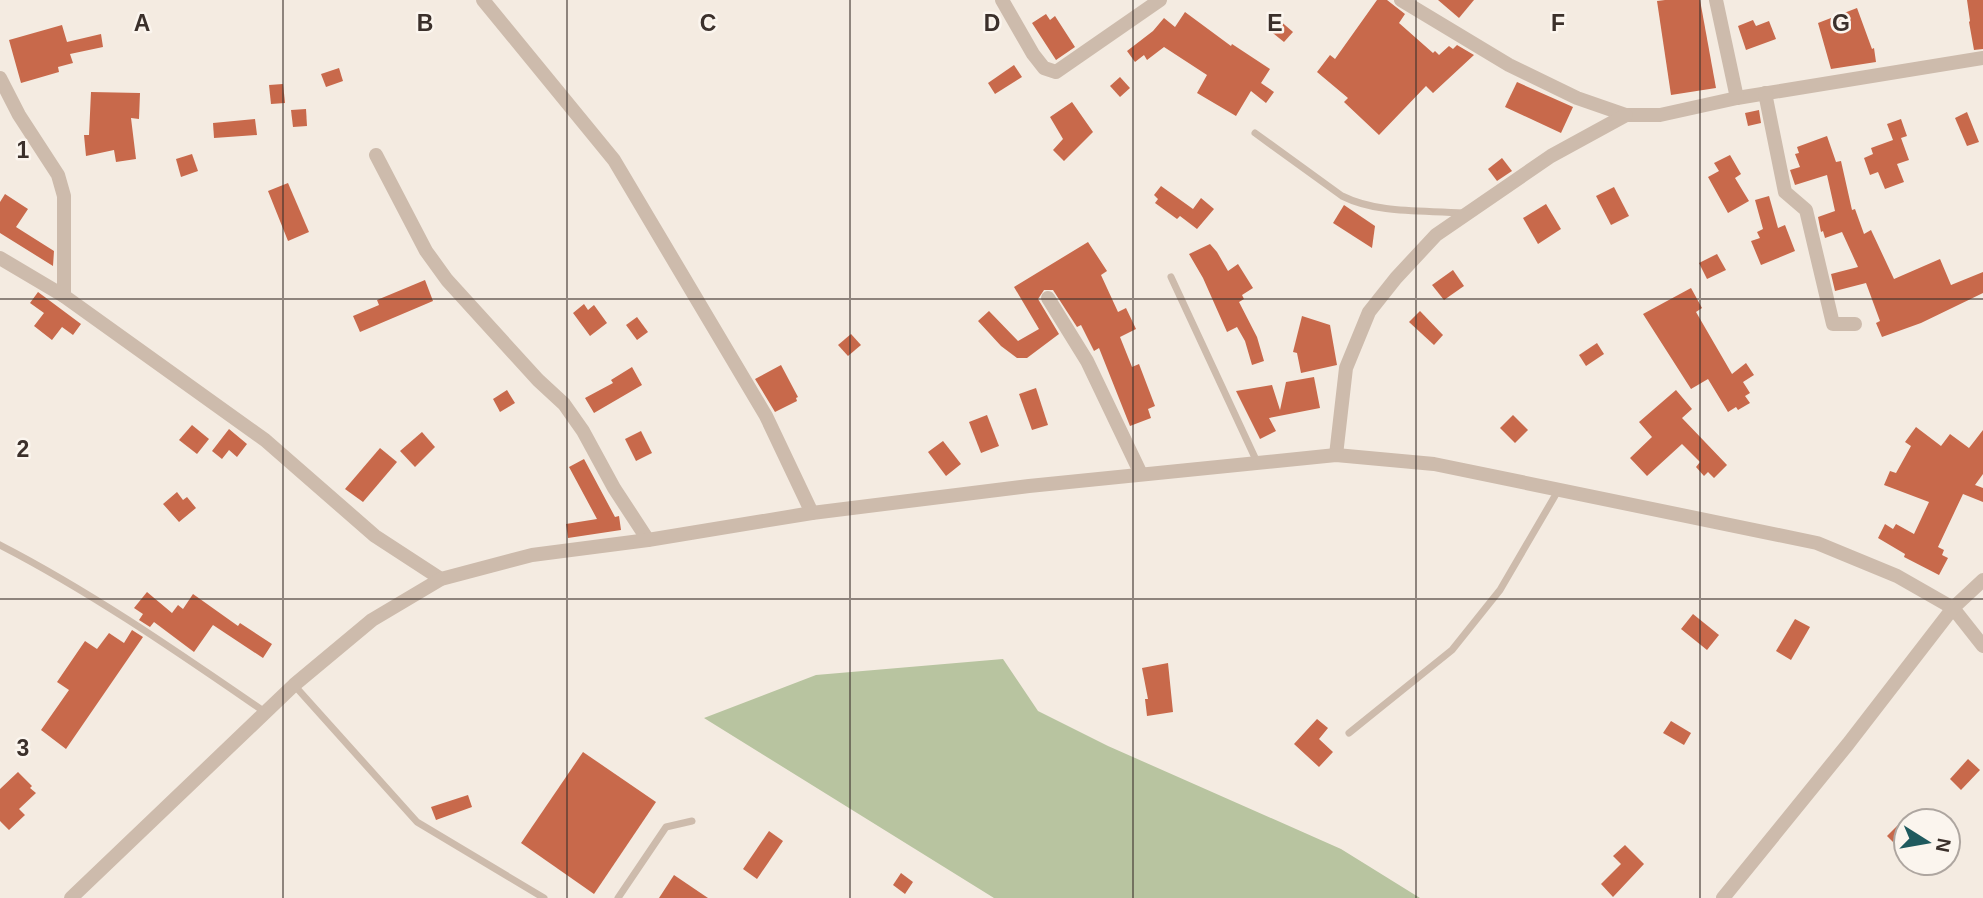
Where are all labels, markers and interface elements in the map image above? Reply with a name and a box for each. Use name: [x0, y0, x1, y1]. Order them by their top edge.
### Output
text: A: [134, 10, 150, 36]
text: B: [417, 10, 433, 36]
text: C: [700, 10, 716, 36]
text: D: [984, 10, 1000, 36]
text: E: [1267, 10, 1283, 36]
text: F: [1551, 10, 1565, 36]
text: G: [1832, 10, 1850, 36]
text: 1: [17, 137, 30, 163]
text: 2: [17, 436, 29, 462]
text: 3: [17, 735, 29, 761]
north arrow: [1892, 807, 1962, 877]
text: N: [1932, 836, 1955, 854]

